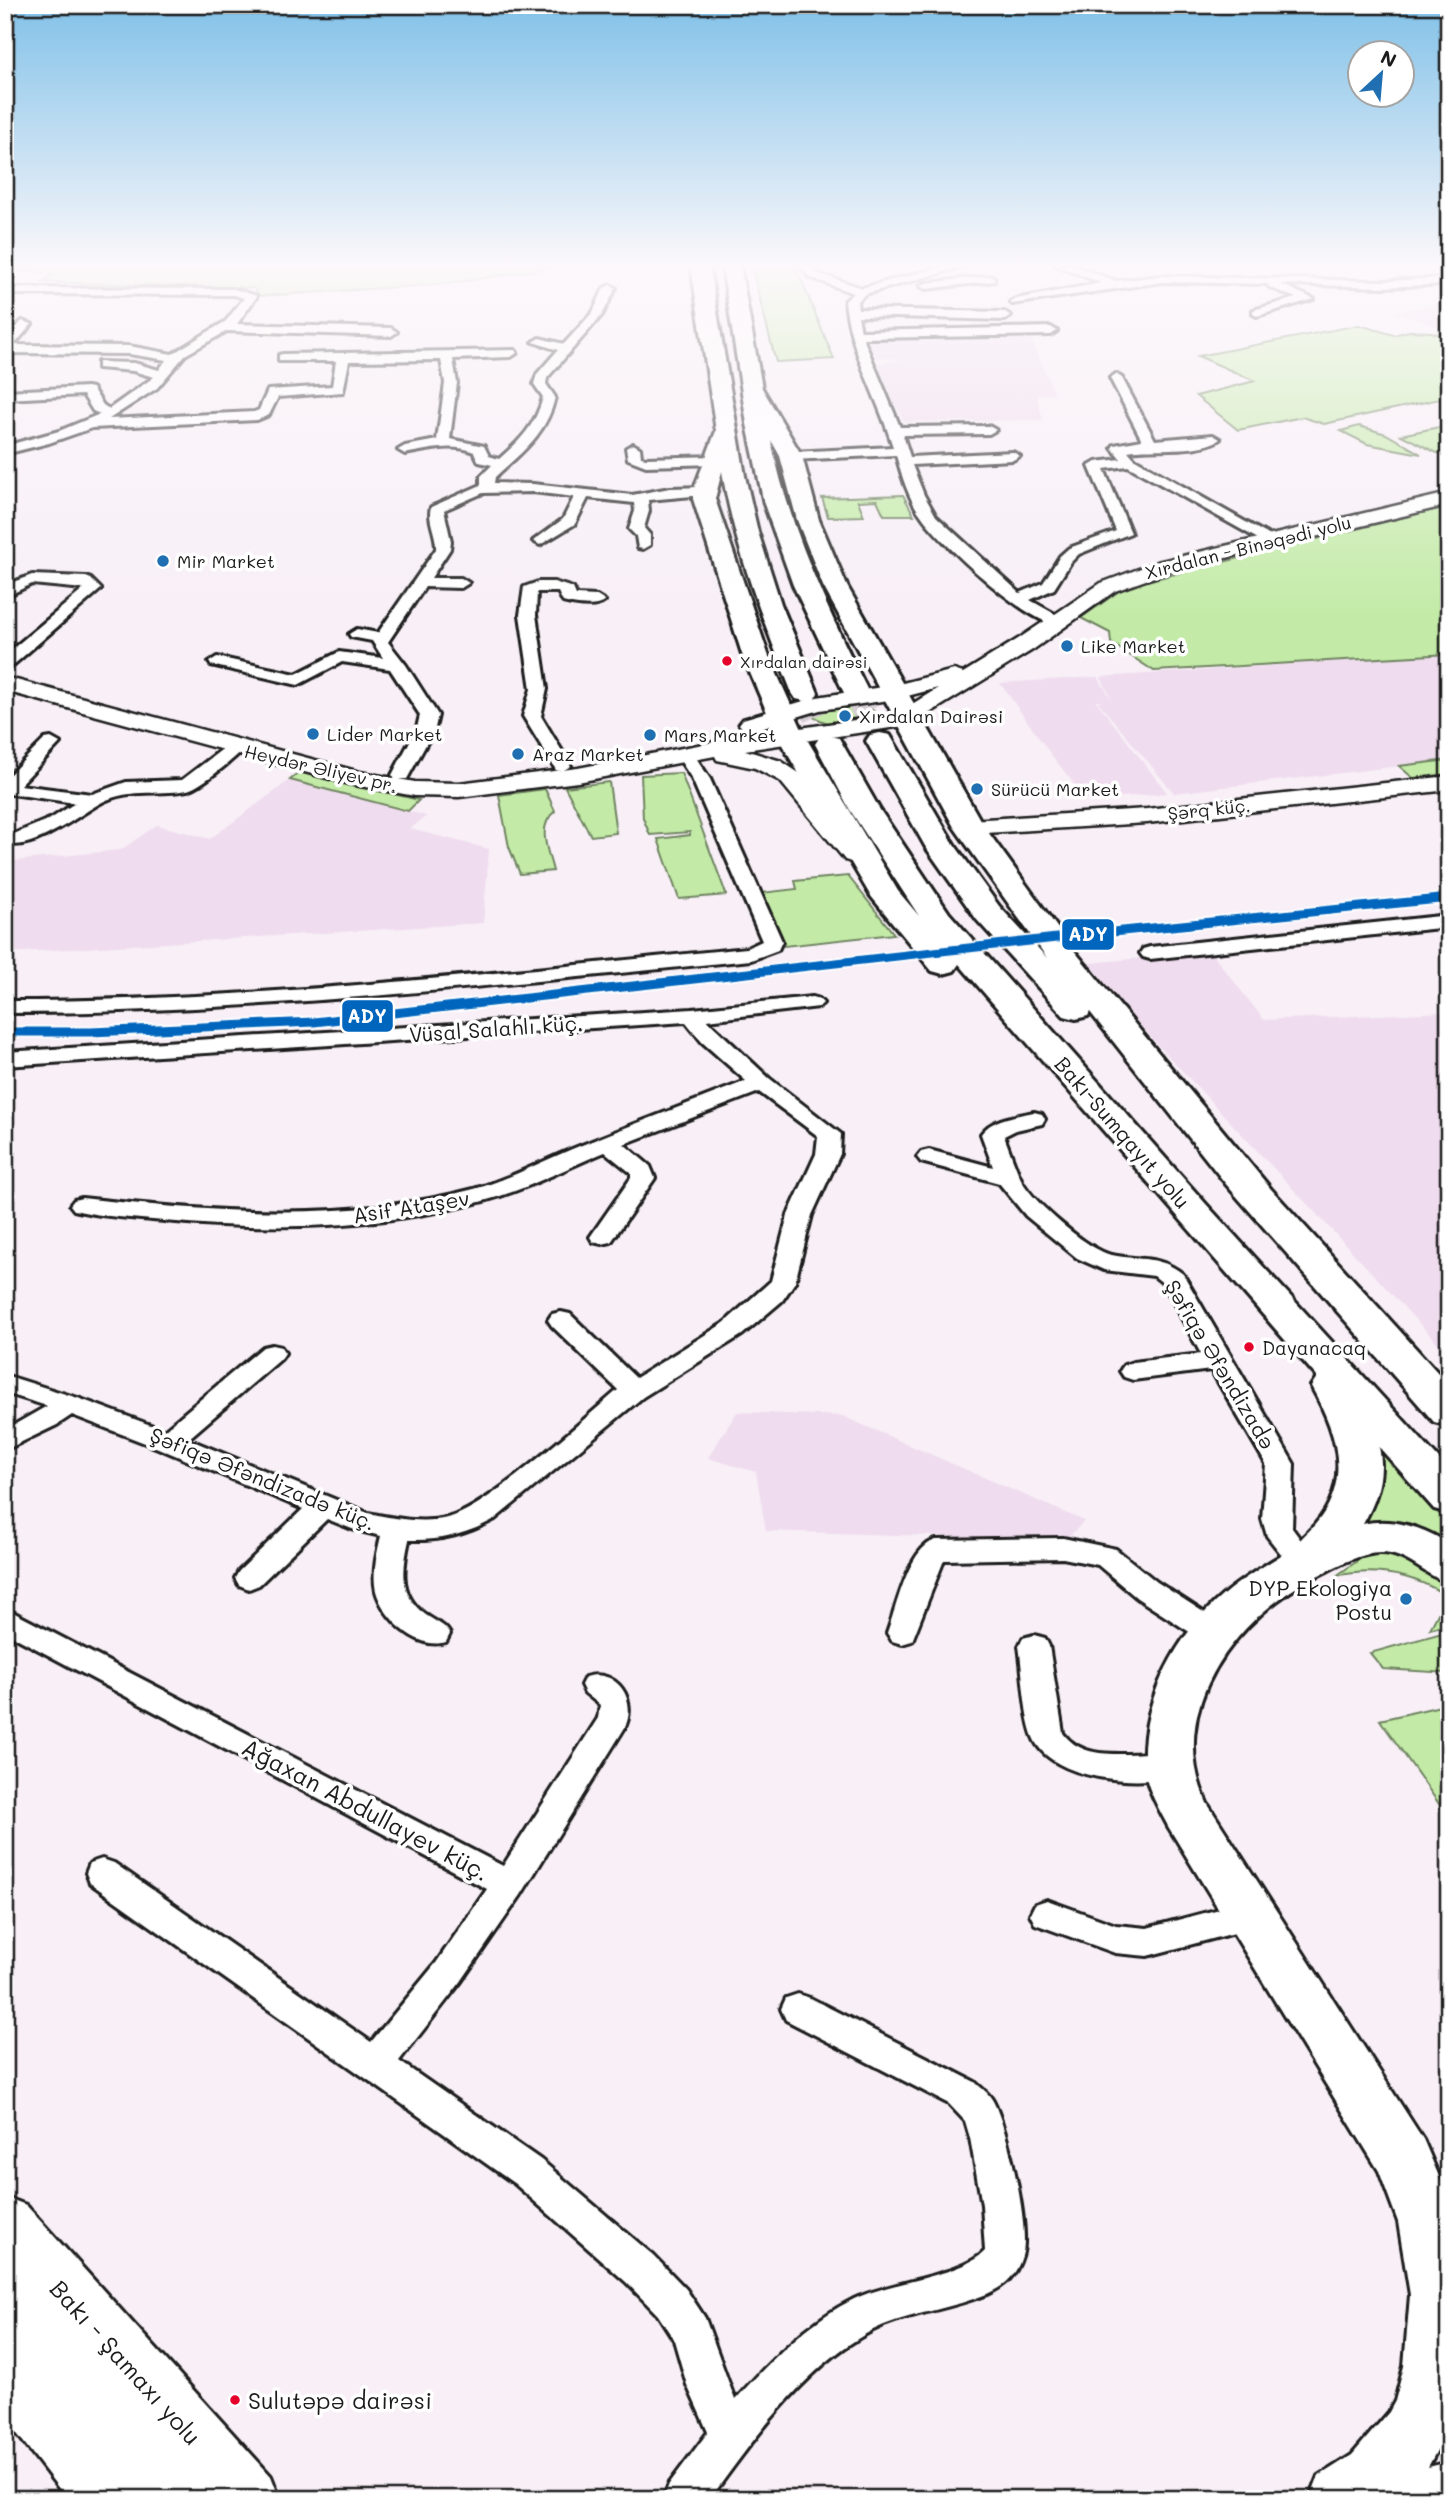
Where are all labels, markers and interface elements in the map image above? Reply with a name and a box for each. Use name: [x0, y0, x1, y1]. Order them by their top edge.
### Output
north arrow: [1346, 38, 1416, 108]
text: N: [1377, 44, 1401, 73]
street label: Xırdalan - Binəqədi yolu: [1142, 510, 1354, 584]
place label: Mir Market: [177, 549, 275, 573]
marker: Mir Market: [155, 553, 171, 569]
place label: Like Market: [1081, 634, 1186, 658]
marker: Like Market: [1059, 638, 1075, 654]
place label: Xırdalan dairəsi: [740, 651, 867, 672]
marker: Xırdalan dairəsi: [720, 654, 734, 668]
place label: Xırdalan Dairəsi: [859, 704, 1003, 728]
marker: Xırdalan Dairəsi: [837, 708, 853, 724]
place label: Lider Market: [327, 722, 443, 746]
place label: Mars Market: [664, 723, 776, 747]
marker: Lider Market: [305, 726, 321, 742]
marker: Mars Market: [642, 727, 658, 743]
street label: Heydər Əliyev pr.: [242, 739, 400, 797]
place label: Araz Market: [532, 742, 644, 766]
marker: Araz Market: [510, 746, 526, 762]
place label: Sürücü Market: [991, 777, 1119, 801]
marker: Sürücü Market: [969, 781, 985, 797]
street label: Şərq küç.: [1167, 793, 1251, 825]
line badge: ADY: [1061, 918, 1115, 951]
text: ADY: [1068, 921, 1108, 946]
line badge: ADY: [341, 999, 394, 1033]
text: ADY: [347, 1003, 387, 1028]
street label: Vüsal Salahlı küç.: [408, 1008, 584, 1048]
street label: Bakı-Sumqayıt yolu: [1049, 1050, 1197, 1214]
street label: Asif Ataşev: [351, 1183, 471, 1229]
street label: Şəfiqə Əfəndizadə: [1160, 1274, 1282, 1454]
place label: Dayanacaq: [1262, 1335, 1366, 1360]
marker: Dayanacaq: [1242, 1340, 1256, 1354]
street label: Şəfiqə Əfəndizadə küç.: [146, 1420, 380, 1536]
place label: DYP Ekologiya Postu: [1248, 1574, 1392, 1625]
marker: DYP Ekologiya Postu: [1398, 1591, 1414, 1607]
street label: Ağaxan Abdullayev küç.: [237, 1731, 495, 1887]
street label: Bakı - Şamaxı yolu: [44, 2273, 208, 2451]
place label: Sulutəpə dairəsi: [248, 2385, 432, 2415]
marker: Sulutəpə dairəsi: [228, 2393, 242, 2407]

